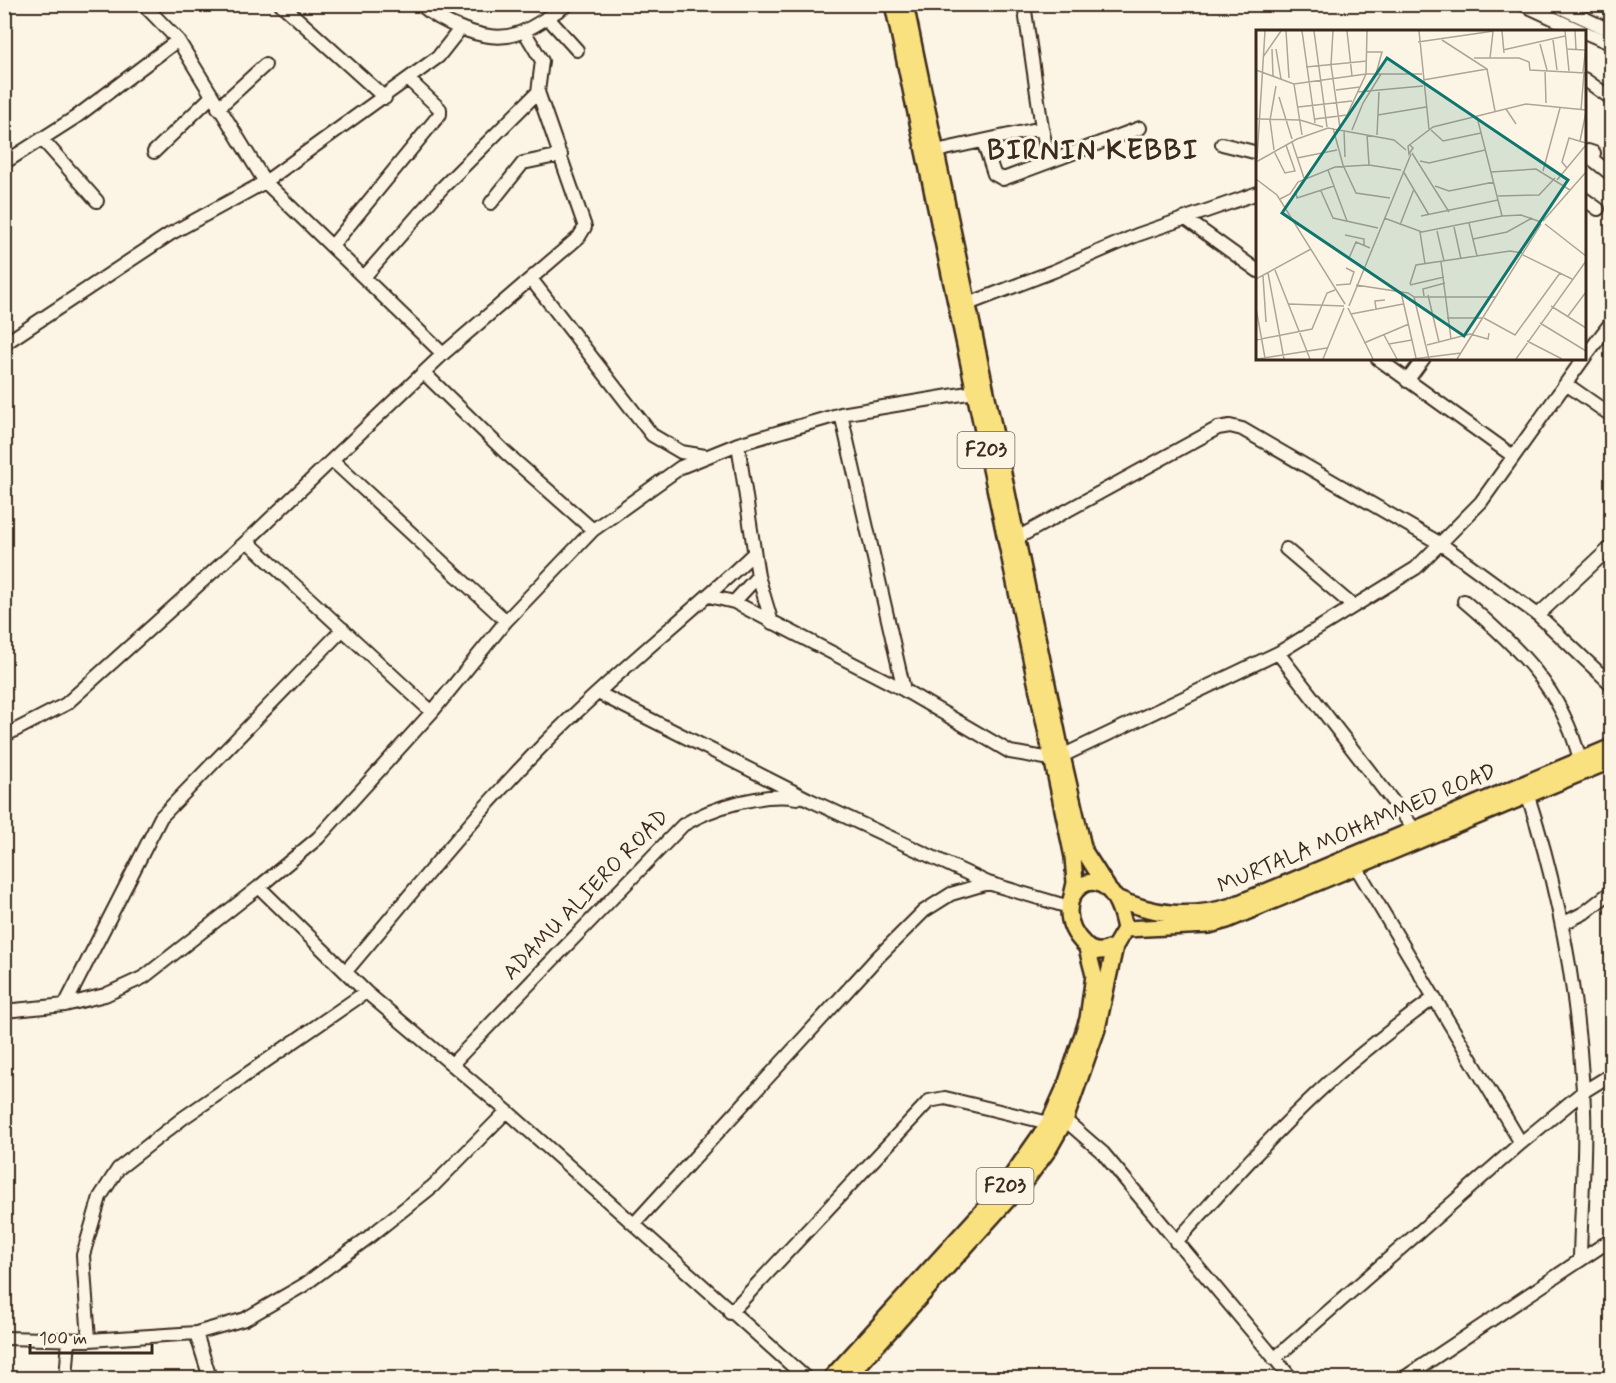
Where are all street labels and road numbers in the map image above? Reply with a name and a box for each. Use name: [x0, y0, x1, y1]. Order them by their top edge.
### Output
road number: F203: [958, 432, 1014, 468]
street label: MURTALA MOHAMMED ROAD: [1213, 758, 1501, 900]
street label: ADAMU ALIERO ROAD: [497, 804, 675, 986]
road number: F203: [976, 1168, 1034, 1204]

